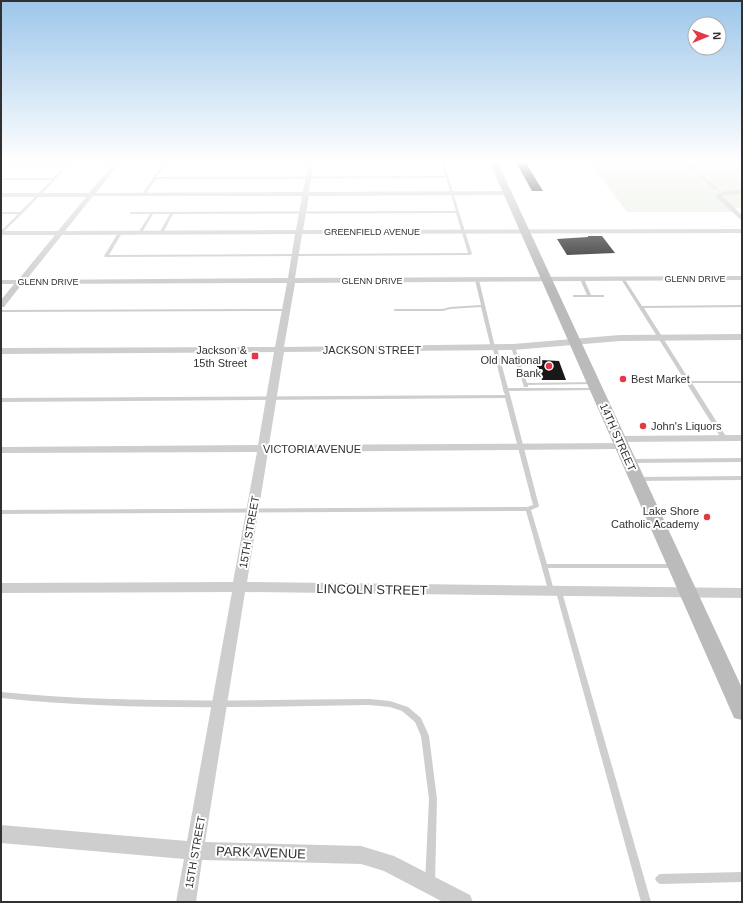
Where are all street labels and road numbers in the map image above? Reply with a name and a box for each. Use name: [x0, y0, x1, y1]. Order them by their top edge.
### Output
street label: GREENFIELD AVENUE: [324, 227, 420, 237]
street label: GLENN DRIVE: [664, 274, 726, 284]
street label: GLENN DRIVE: [341, 276, 403, 286]
street label: GLENN DRIVE: [17, 277, 79, 287]
street label: JACKSON STREET: [323, 344, 421, 356]
street label: 14TH STREET: [598, 401, 639, 473]
street label: VICTORIA AVENUE: [263, 443, 361, 455]
street label: 15TH STREET: [237, 495, 261, 569]
street label: LINCOLN STREET: [316, 581, 428, 598]
street label: 15TH STREET: [183, 815, 207, 889]
street label: PARK AVENUE: [216, 843, 306, 862]

